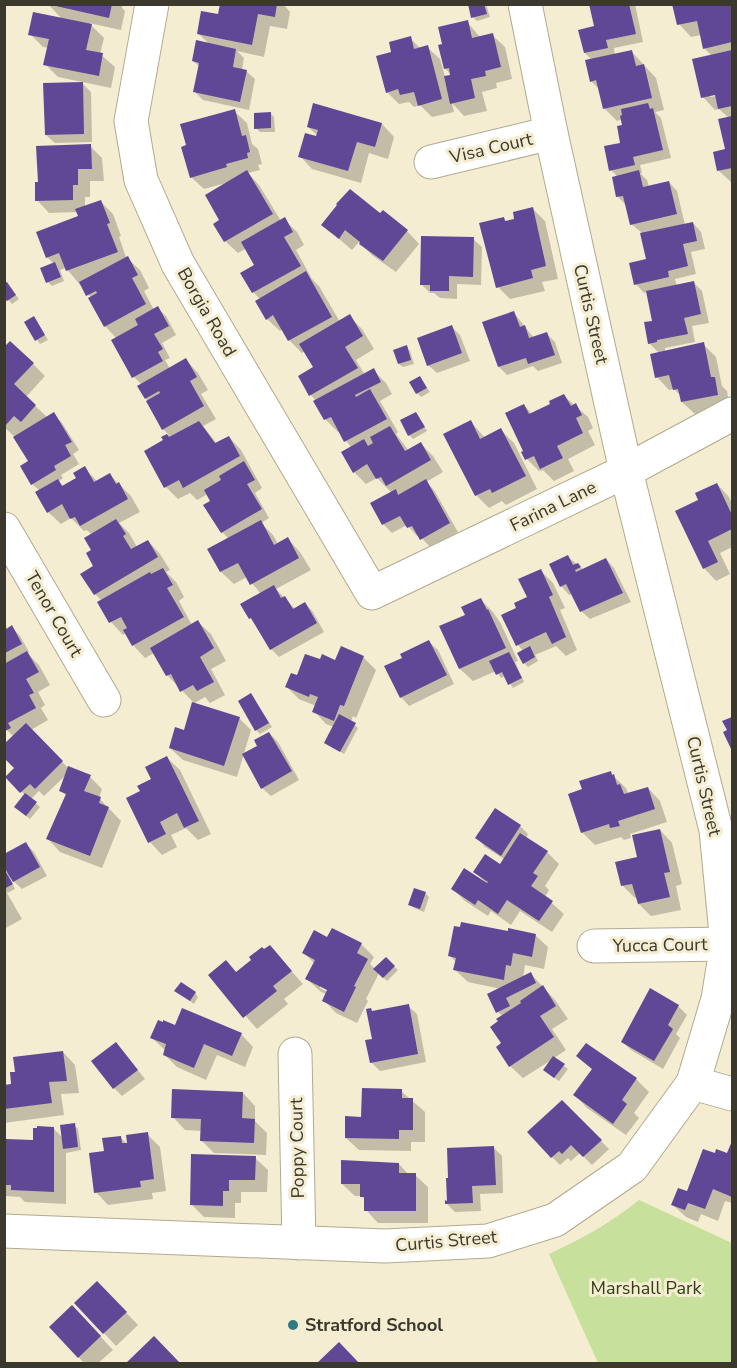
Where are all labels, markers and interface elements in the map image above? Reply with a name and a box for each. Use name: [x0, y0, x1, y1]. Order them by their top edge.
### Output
street label: Visa Court: [446, 127, 535, 169]
street label: Curtis Street: [568, 262, 614, 367]
street label: Borgia Road: [172, 263, 242, 361]
street label: Farina Lane: [506, 475, 600, 537]
street label: Tenor Court: [20, 567, 89, 662]
street label: Curtis Street: [681, 734, 727, 839]
street label: Yucca Court: [611, 932, 708, 958]
street label: Poppy Court: [284, 1097, 310, 1198]
street label: Curtis Street: [394, 1225, 498, 1257]
park label: Marshall Park: [591, 1276, 702, 1300]
place label: Stratford School: [305, 1313, 443, 1337]
marker: Stratford School: [286, 1318, 300, 1332]

